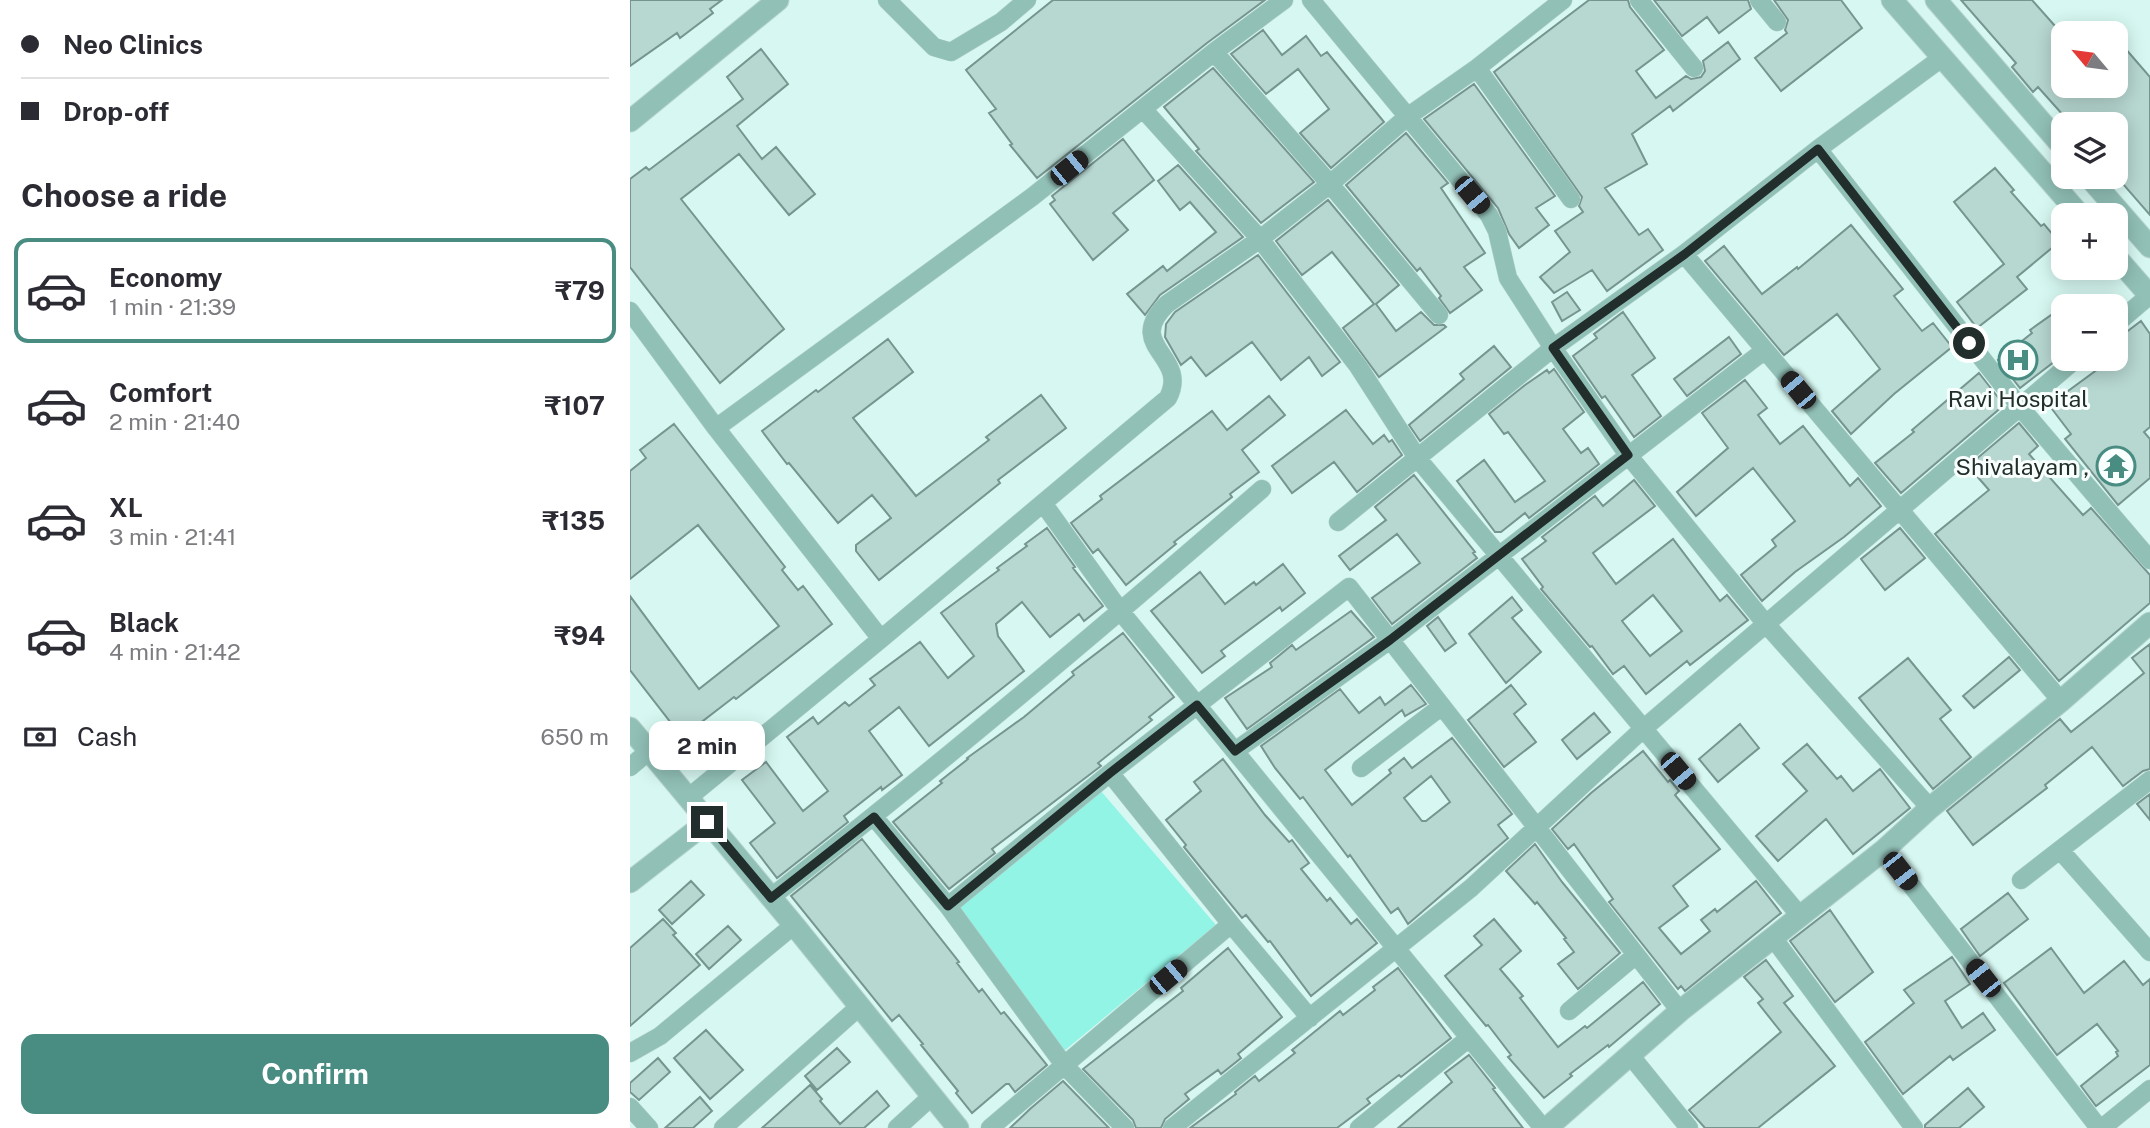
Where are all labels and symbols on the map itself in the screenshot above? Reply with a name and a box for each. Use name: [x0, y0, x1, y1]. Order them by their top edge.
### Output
north arrow: [2051, 21, 2128, 98]
car: [1047, 147, 1092, 189]
car: [1451, 172, 1494, 218]
route start: [1953, 327, 1985, 359]
hospital icon: Ravi Hospital: [1997, 339, 2039, 381]
car: [1777, 367, 1820, 413]
place label: Ravi Hospital: [1948, 385, 2088, 412]
temple icon: Shivalayam ,: [2095, 445, 2137, 487]
place label: Shivalayam ,: [1956, 453, 2089, 480]
callout: 2 min: [649, 720, 765, 770]
car: [1657, 748, 1700, 794]
route end: [691, 806, 723, 838]
car: [1879, 848, 1922, 894]
car: [1146, 955, 1191, 999]
car: [1962, 955, 2005, 1001]

